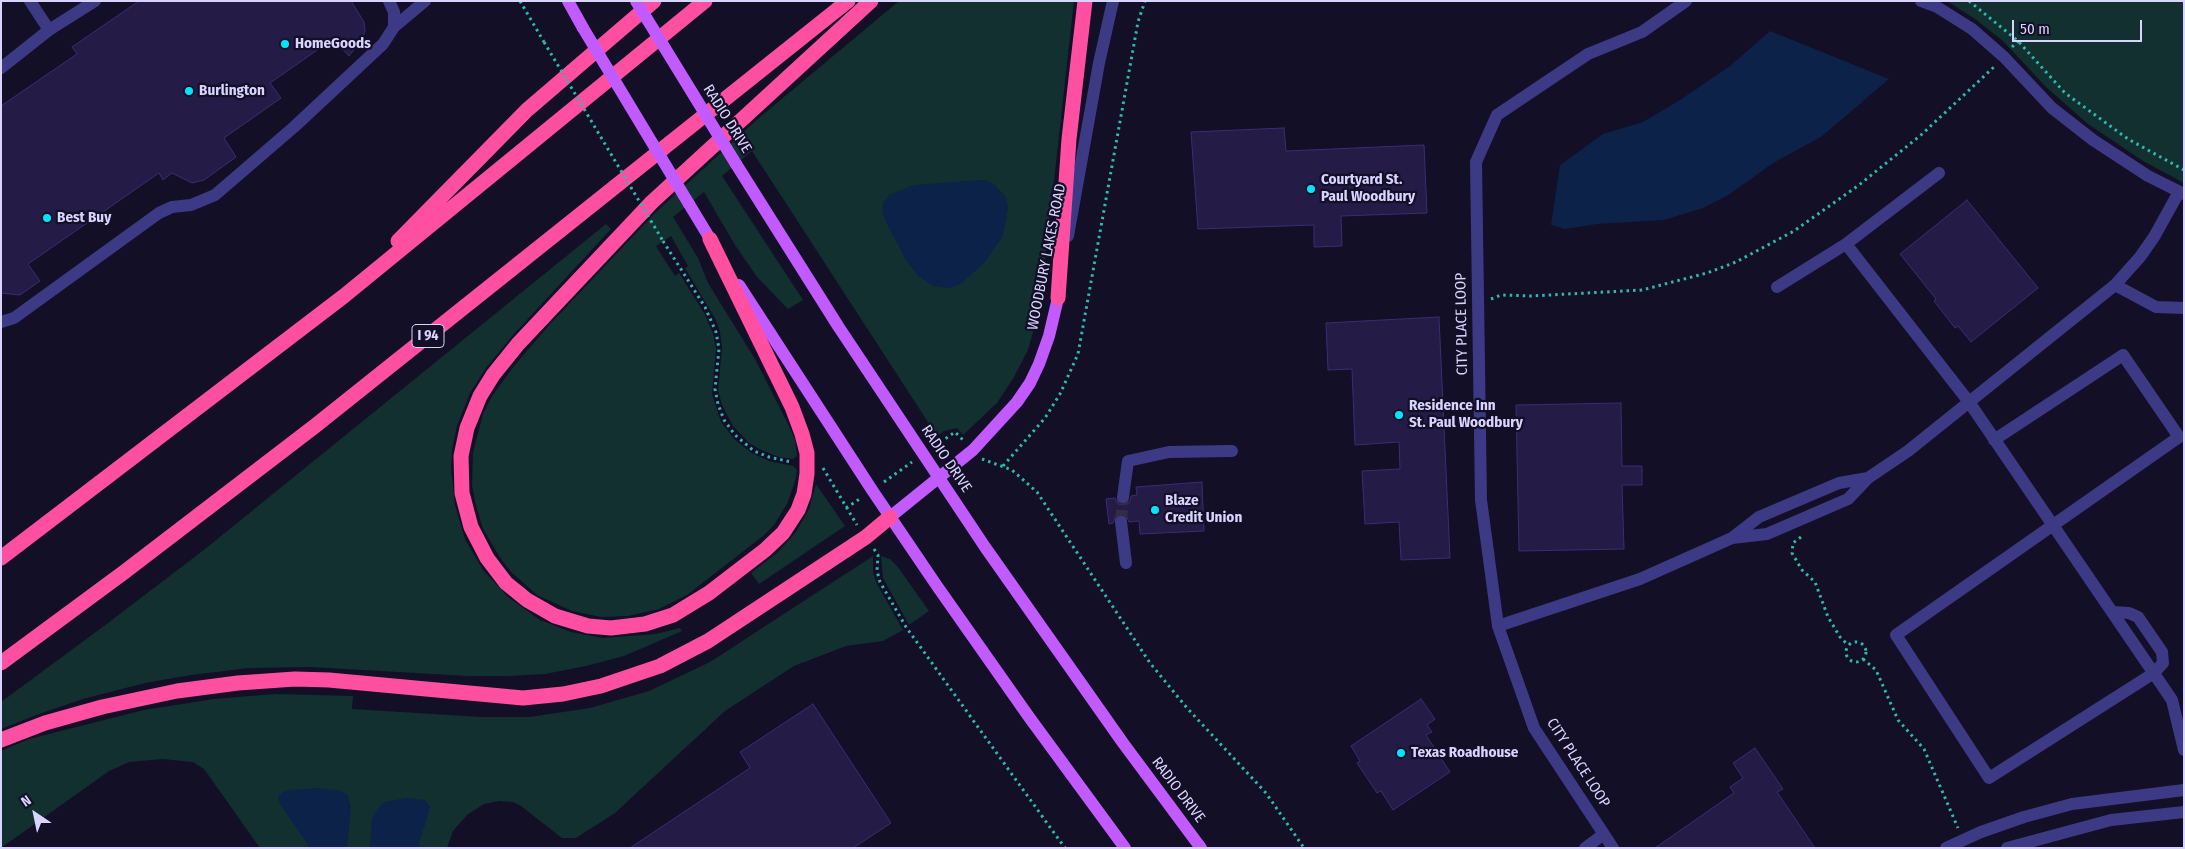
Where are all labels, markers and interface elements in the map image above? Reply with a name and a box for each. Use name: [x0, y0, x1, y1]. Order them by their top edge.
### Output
scale bar: [2015, 10, 2145, 42]
text: 50 m: [2020, 20, 2050, 38]
place label: HomeGoods: [295, 35, 371, 53]
marker: HomeGoods: [279, 38, 291, 50]
place label: Burlington: [199, 82, 265, 100]
street label: RADIO DRIVE: [699, 82, 755, 156]
marker: Burlington: [183, 85, 195, 97]
place label: Courtyard St. Paul Woodbury: [1321, 171, 1415, 206]
street label: WOODBURY LAKES ROAD: [1024, 182, 1070, 332]
marker: Courtyard St. Paul Woodbury: [1305, 183, 1317, 195]
place label: Best Buy: [57, 209, 111, 227]
marker: Best Buy: [41, 212, 53, 224]
street label: CITY PLACE LOOP: [1452, 273, 1472, 375]
road number: I 94: [412, 324, 444, 348]
place label: Residence Inn St. Paul Woodbury: [1409, 397, 1523, 432]
marker: Residence Inn St. Paul Woodbury: [1393, 409, 1405, 421]
street label: RADIO DRIVE: [917, 422, 975, 496]
place label: Blaze Credit Union: [1165, 492, 1242, 527]
marker: Blaze Credit Union: [1149, 504, 1161, 516]
street label: CITY PLACE LOOP: [1543, 715, 1613, 811]
place label: Texas Roadhouse: [1411, 744, 1518, 762]
marker: Texas Roadhouse: [1395, 747, 1407, 759]
street label: RADIO DRIVE: [1148, 754, 1208, 826]
north arrow: [10, 789, 60, 839]
text: N: [18, 792, 35, 811]

